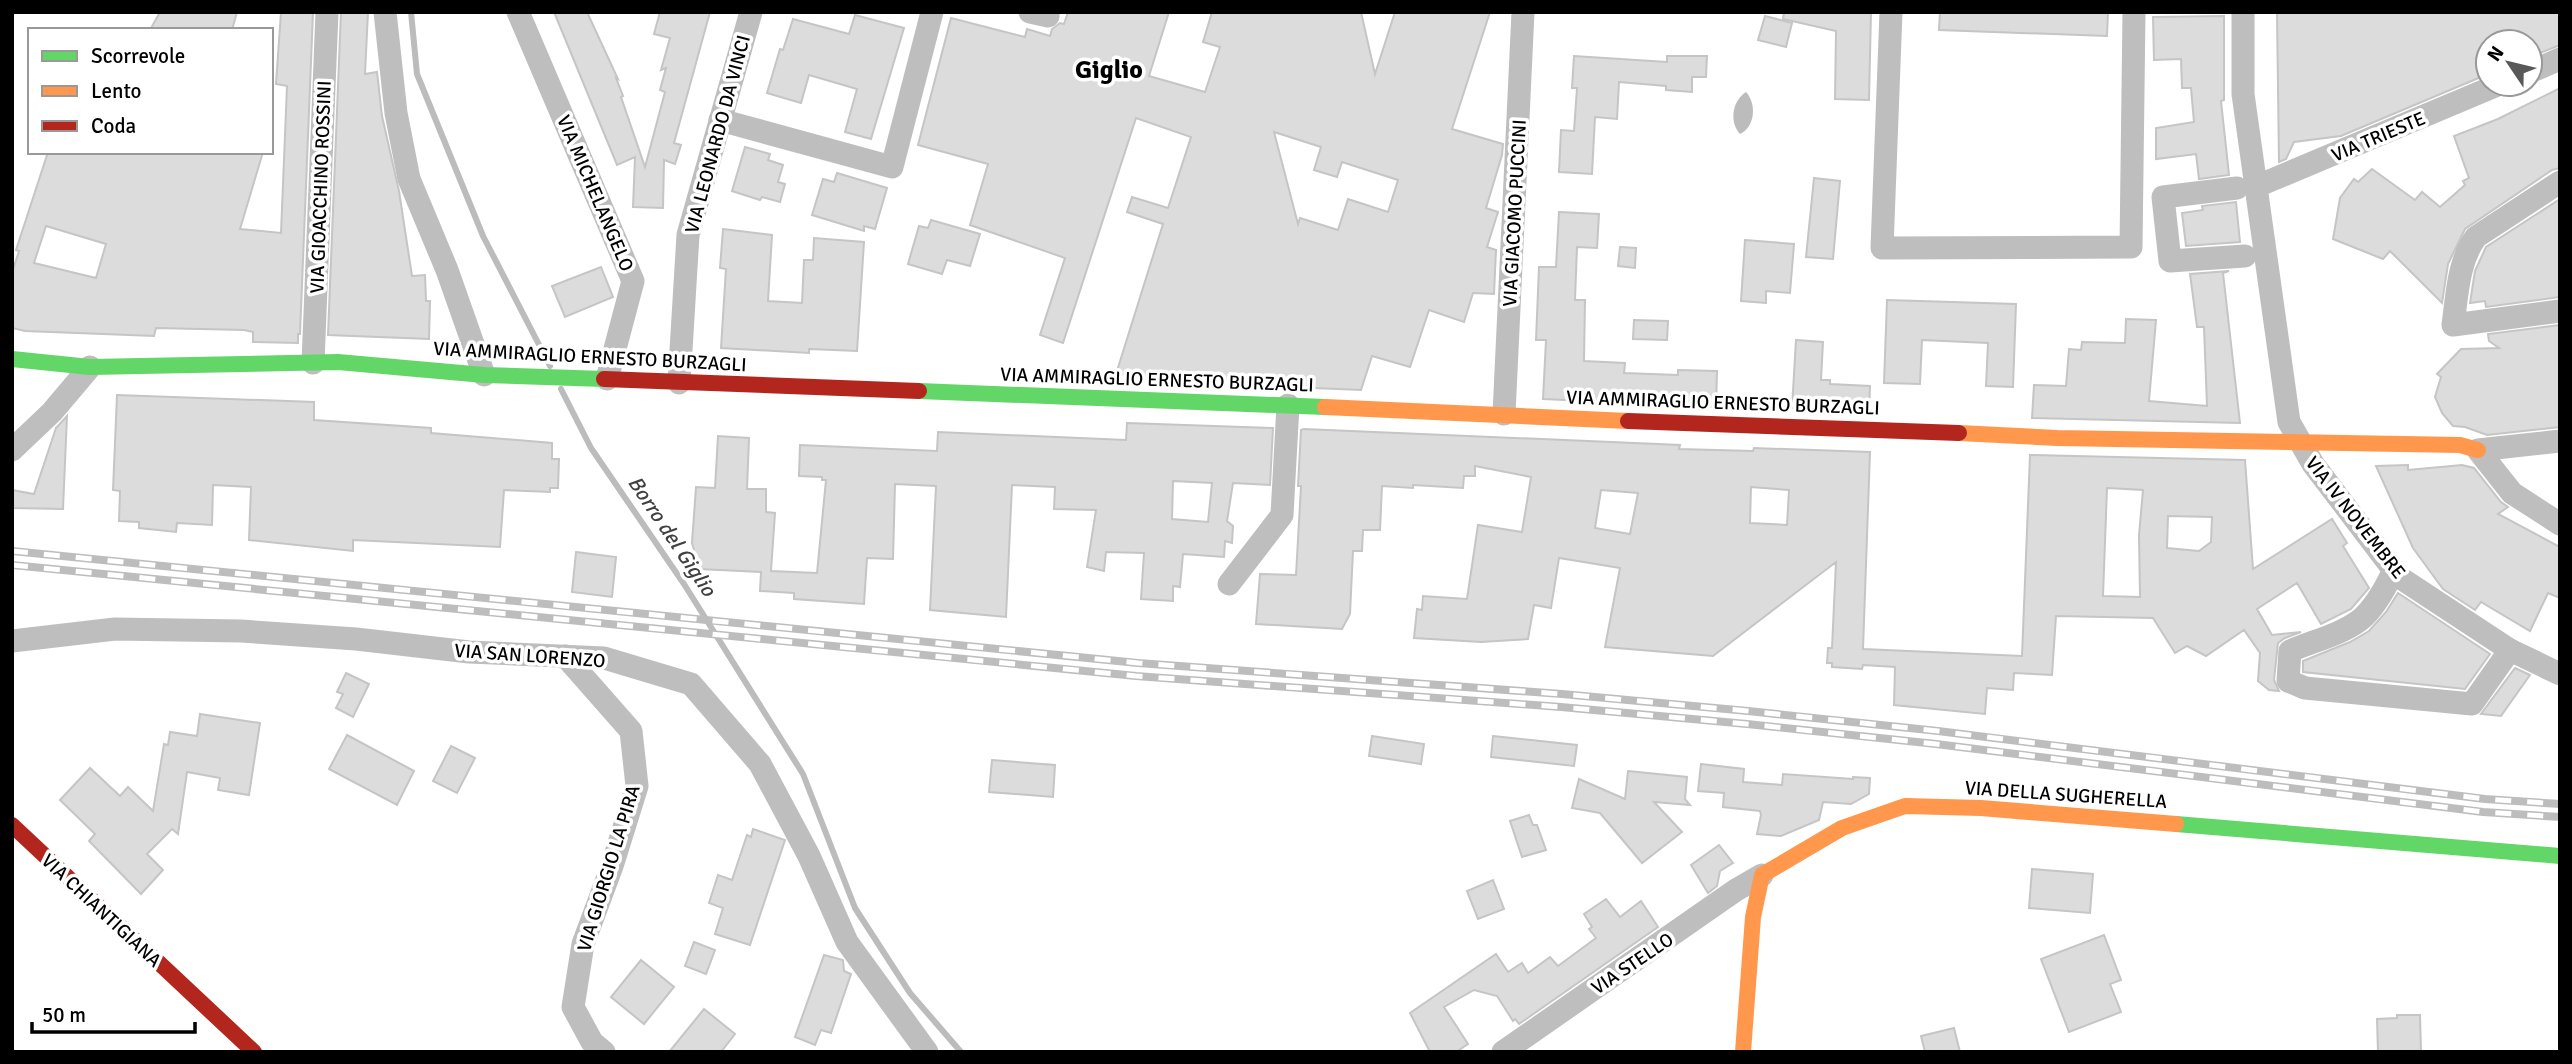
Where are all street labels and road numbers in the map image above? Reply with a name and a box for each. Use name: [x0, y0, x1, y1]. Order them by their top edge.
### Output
street label: VIA LEONARDO DA VINCI: [680, 32, 756, 236]
street label: VIA GIOACCHINO ROSSINI: [305, 80, 337, 294]
street label: VIA TRIESTE: [2328, 106, 2429, 167]
street label: VIA MICHELANGELO: [551, 112, 639, 275]
street label: VIA GIACOMO PUCCINI: [1498, 119, 1532, 307]
street label: VIA AMMIRAGLIO ERNESTO BURZAGLI: [433, 337, 747, 377]
street label: VIA AMMIRAGLIO ERNESTO BURZAGLI: [1000, 363, 1314, 397]
street label: VIA AMMIRAGLIO ERNESTO BURZAGLI: [1566, 386, 1880, 420]
street label: VIA IV NOVEMBRE: [2300, 452, 2410, 584]
street label: VIA SAN LORENZO: [454, 639, 606, 673]
street label: VIA DELLA SUGHERELLA: [1964, 776, 2168, 814]
street label: VIA GIORGIO LA PIRA: [572, 782, 646, 955]
street label: VIA CHIANTIGIANA: [36, 849, 167, 973]
street label: VIA STELLO: [1587, 928, 1678, 1000]

